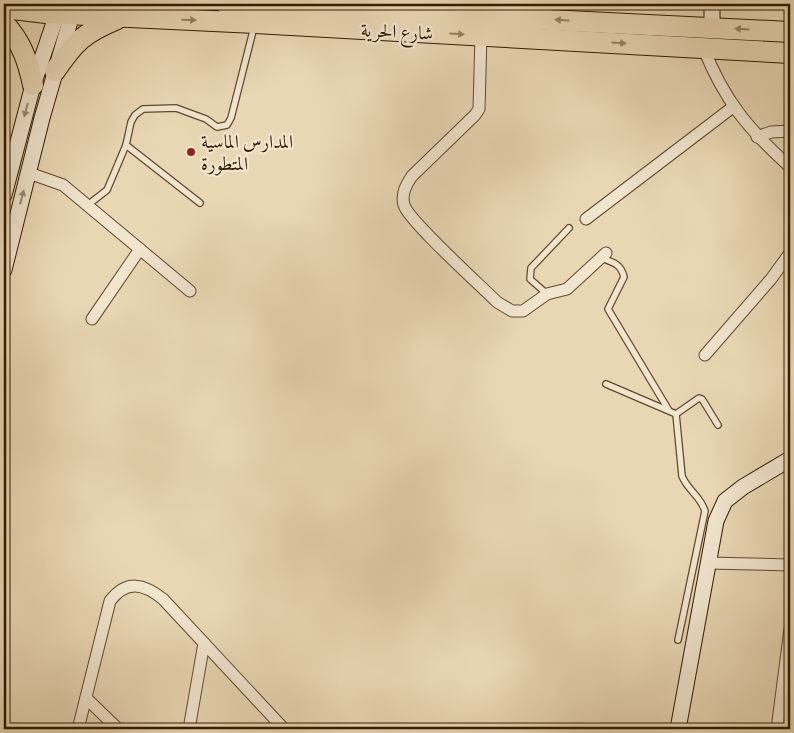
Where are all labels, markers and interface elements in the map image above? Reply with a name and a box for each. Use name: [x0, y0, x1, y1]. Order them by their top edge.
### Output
one-way arrow: [182, 16, 198, 24]
one-way arrow: [554, 16, 570, 24]
street label: شارع الحرية: [360, 17, 434, 49]
one-way arrow: [733, 25, 749, 33]
one-way arrow: [449, 30, 465, 38]
one-way arrow: [611, 39, 627, 47]
one-way arrow: [22, 103, 30, 118]
place label: المدارس الماسية المتطورة: [201, 129, 293, 176]
marker: المدارس الماسية المتطورة: [185, 146, 197, 158]
one-way arrow: [18, 190, 26, 205]

